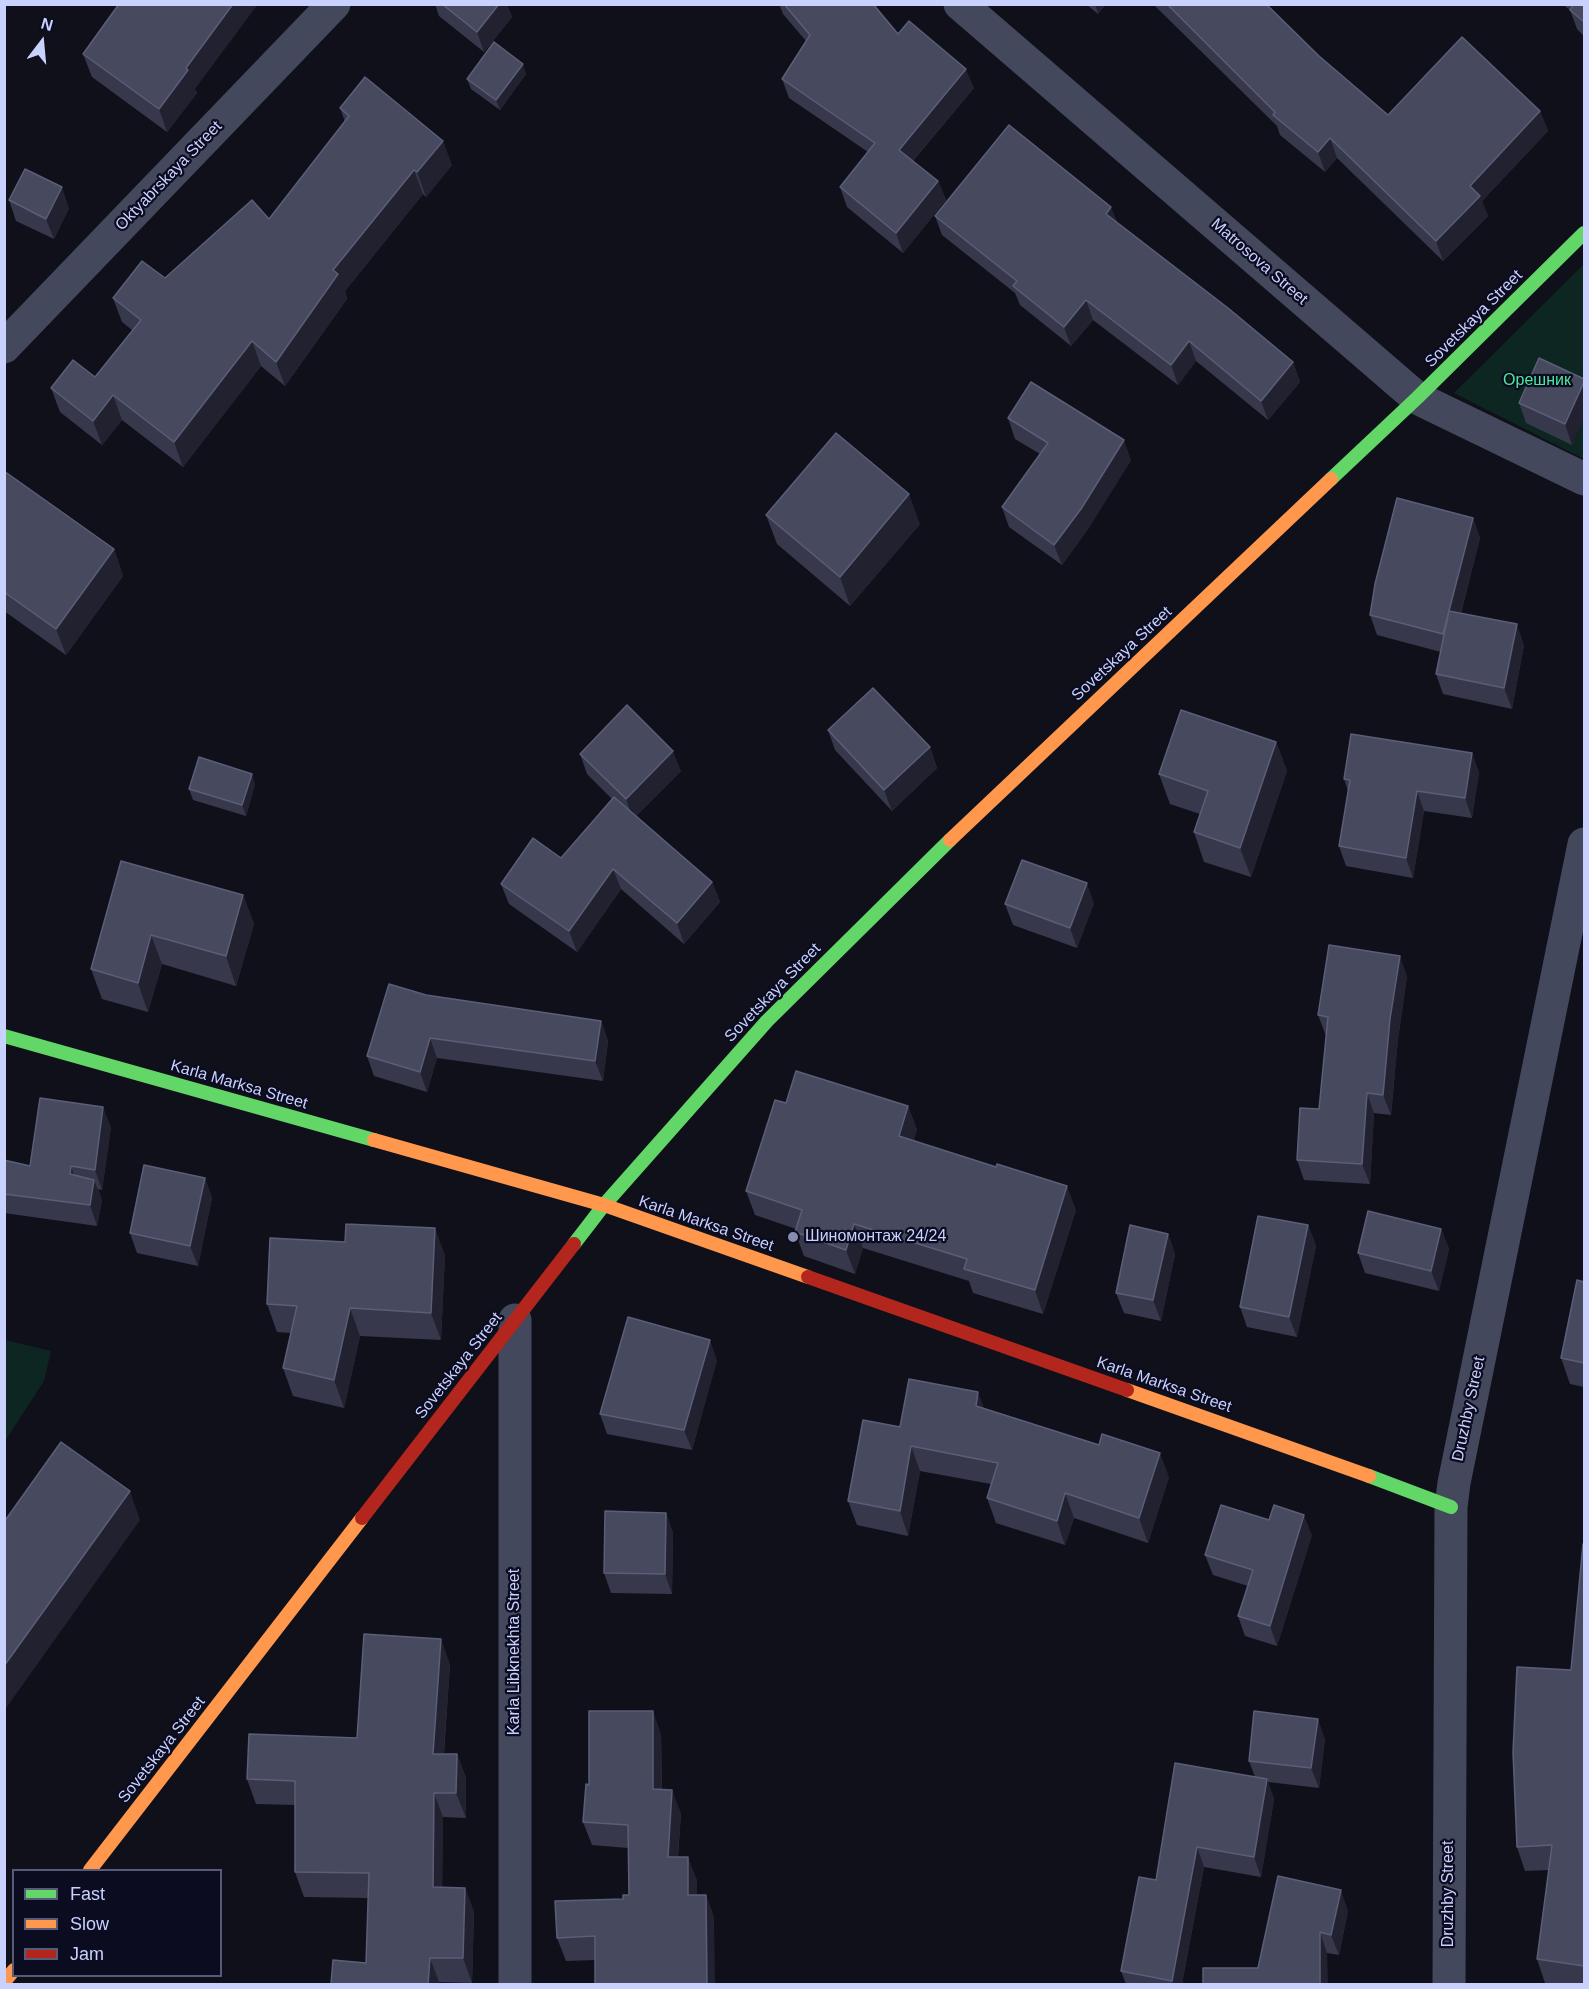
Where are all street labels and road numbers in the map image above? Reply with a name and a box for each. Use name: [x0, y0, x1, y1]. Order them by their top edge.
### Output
street label: Oktyabrskaya Street: [112, 117, 226, 235]
street label: Matrosova Street: [1207, 215, 1311, 309]
street label: Sovetskaya Street: [1421, 266, 1527, 372]
street label: Sovetskaya Street: [1068, 603, 1176, 705]
street label: Sovetskaya Street: [721, 940, 825, 1046]
street label: Karla Marksa Street: [168, 1056, 310, 1114]
street label: Karla Marksa Street: [636, 1192, 776, 1256]
street label: Sovetskaya Street: [411, 1309, 507, 1423]
street label: Karla Marksa Street: [1094, 1353, 1234, 1417]
street label: Druzhby Street: [1449, 1355, 1489, 1463]
street label: Karla Libknekhta Street: [505, 1569, 525, 1735]
street label: Sovetskaya Street: [114, 1693, 210, 1807]
street label: Druzhby Street: [1439, 1841, 1459, 1947]

